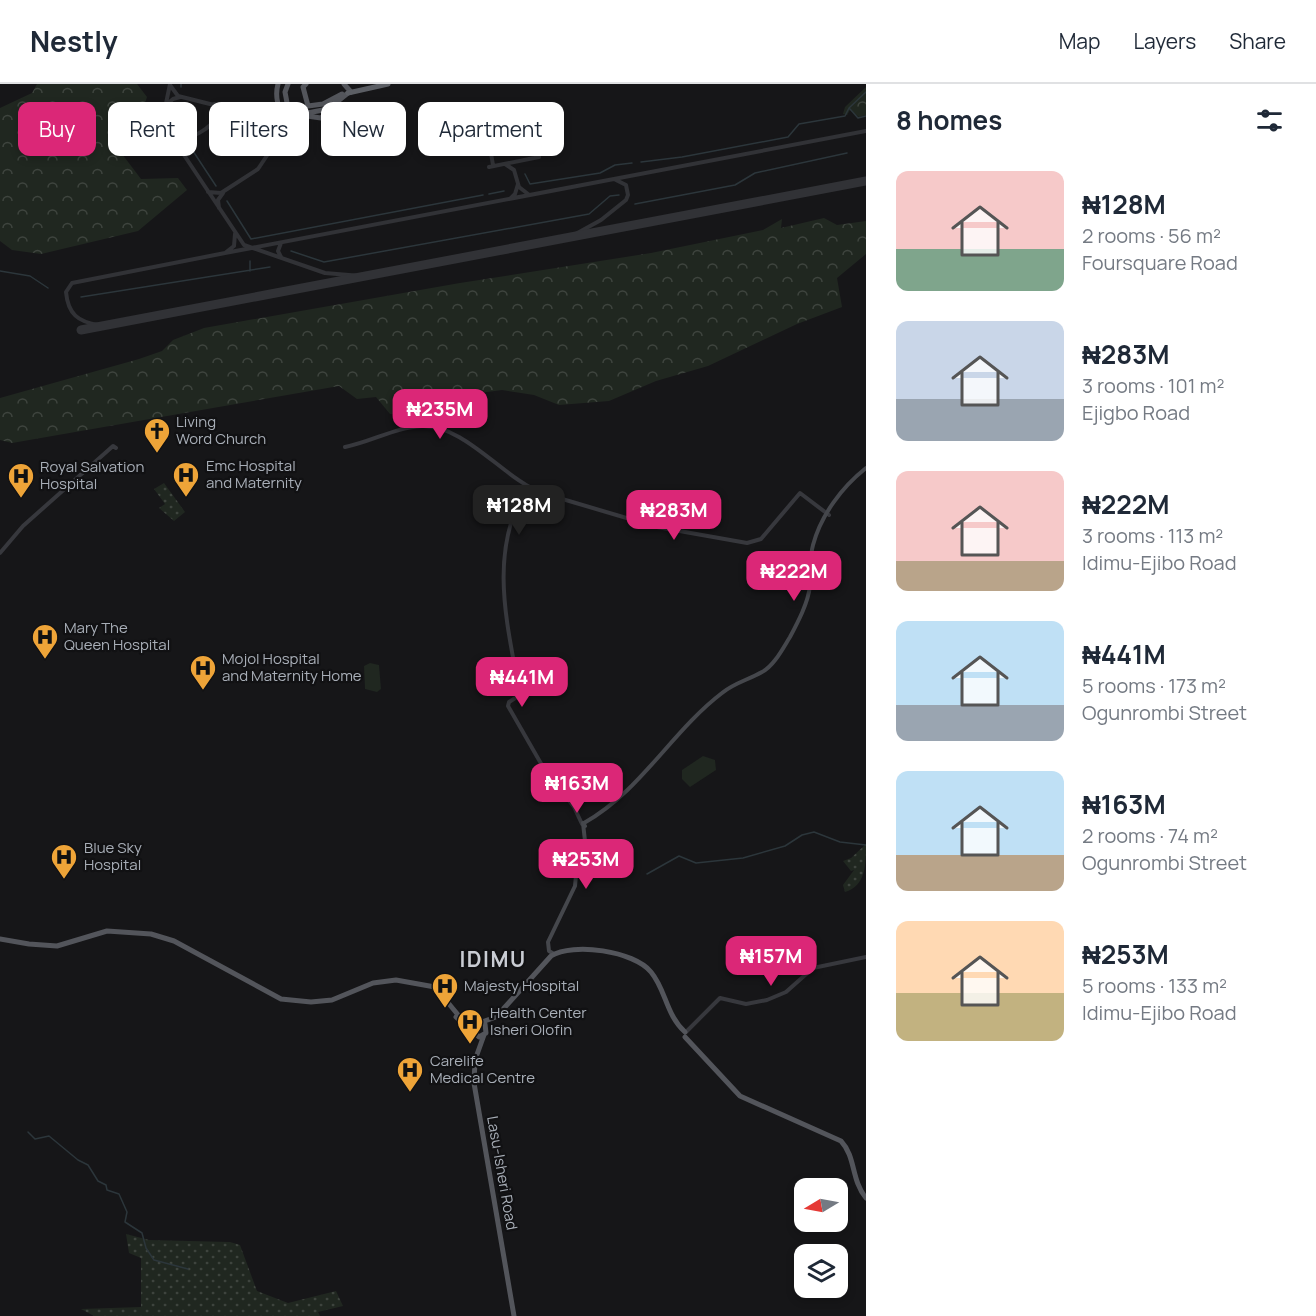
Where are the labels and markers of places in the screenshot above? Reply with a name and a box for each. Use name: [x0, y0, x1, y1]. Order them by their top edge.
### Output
pin: ₦235M: [398, 389, 482, 440]
place label: Living Word Church: [176, 411, 266, 449]
church icon: Living Word Church: [142, 416, 172, 454]
place label: Emc Hospital and Maternity: [206, 455, 302, 493]
place label: Royal Salvation Hospital: [40, 456, 144, 494]
hospital icon: Emc Hospital and Maternity: [171, 460, 201, 498]
hospital icon: Royal Salvation Hospital: [6, 461, 36, 499]
pin: ₦128M: [477, 485, 561, 536]
pin: ₦283M: [632, 490, 716, 541]
pin: ₦222M: [752, 551, 836, 602]
place label: Mary The Queen Hospital: [64, 617, 170, 655]
hospital icon: Mary The Queen Hospital: [30, 622, 60, 660]
place label: Mojol Hospital and Maternity Home: [222, 648, 362, 686]
hospital icon: Mojol Hospital and Maternity Home: [188, 653, 218, 691]
pin: ₦441M: [480, 657, 564, 708]
pin: ₦163M: [535, 763, 619, 814]
place label: Blue Sky Hospital: [84, 837, 142, 875]
pin: ₦253M: [544, 839, 628, 890]
hospital icon: Blue Sky Hospital: [49, 842, 79, 880]
pin: ₦157M: [729, 936, 813, 987]
hospital icon: Majesty Hospital: [430, 971, 460, 1009]
place label: Majesty Hospital: [464, 975, 579, 996]
place label: Health Center Isheri Olofin: [490, 1002, 587, 1040]
hospital icon: Health Center Isheri Olofin: [455, 1007, 485, 1045]
place label: Carelife Medical Centre: [430, 1050, 535, 1088]
hospital icon: Carelife Medical Centre: [395, 1055, 425, 1093]

